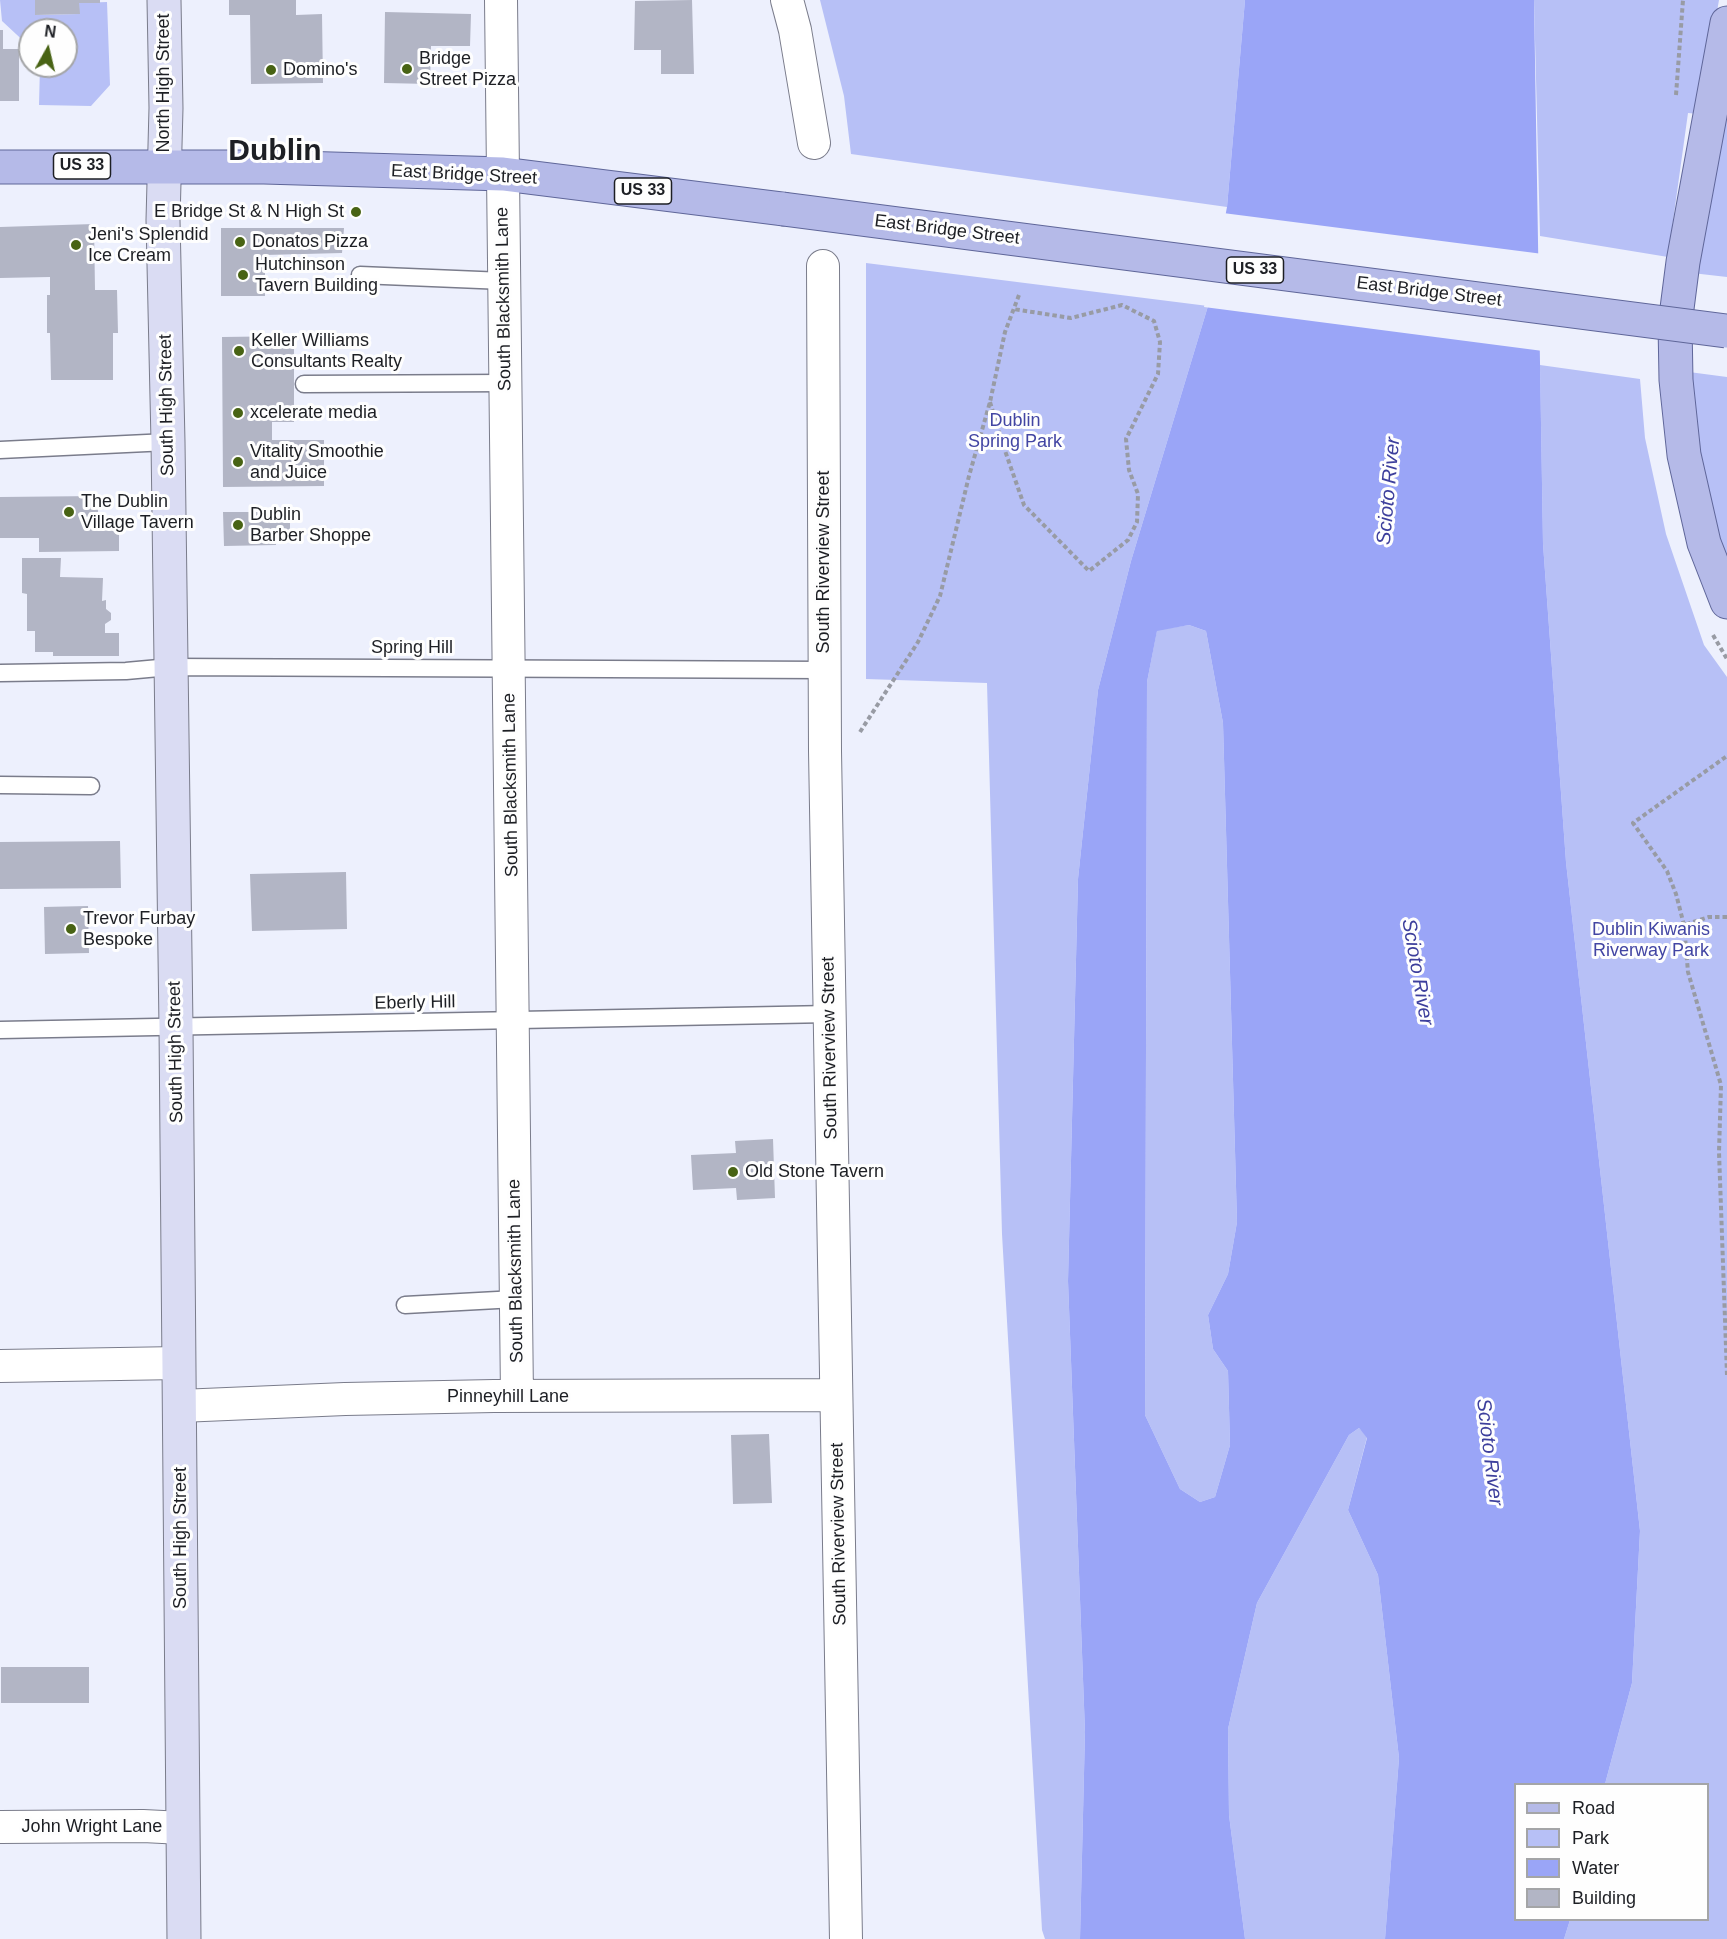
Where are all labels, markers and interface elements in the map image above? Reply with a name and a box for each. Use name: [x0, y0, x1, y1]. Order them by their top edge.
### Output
street label: North High Street: [153, 13, 175, 153]
north arrow: [18, 18, 78, 78]
text: N: [43, 22, 57, 41]
place label: Bridge Street Pizza: [419, 48, 516, 90]
place label: Domino's: [283, 59, 357, 81]
marker: Bridge Street Pizza: [400, 62, 414, 76]
marker: Domino's: [264, 63, 278, 77]
district label: Dublin: [228, 134, 322, 170]
road number: US 33: [54, 153, 110, 179]
street label: East Bridge Street: [390, 160, 538, 190]
road number: US 33: [614, 178, 672, 204]
place label: E Bridge St & N High St: [154, 201, 344, 223]
marker: E Bridge St & N High St: [349, 205, 363, 219]
street label: South Blacksmith Lane: [492, 207, 516, 391]
street label: East Bridge Street: [873, 210, 1021, 250]
place label: Jeni's Splendid Ice Cream: [88, 224, 209, 266]
place label: Donatos Pizza: [252, 231, 368, 253]
marker: Donatos Pizza: [233, 235, 247, 249]
marker: Jeni's Splendid Ice Cream: [69, 238, 83, 252]
place label: Hutchinson Tavern Building: [255, 254, 378, 296]
road number: US 33: [1226, 257, 1284, 283]
marker: Hutchinson Tavern Building: [236, 268, 250, 282]
street label: East Bridge Street: [1355, 272, 1503, 312]
place label: Keller Williams Consultants Realty: [251, 330, 402, 372]
street label: South High Street: [155, 334, 179, 476]
marker: Keller Williams Consultants Realty: [232, 344, 246, 358]
place label: xcelerate media: [250, 402, 377, 424]
marker: xcelerate media: [231, 406, 245, 420]
park label: Dublin Spring Park: [968, 410, 1062, 452]
water label: Scioto River: [1372, 436, 1406, 546]
place label: Vitality Smoothie and Juice: [250, 441, 384, 484]
marker: Vitality Smoothie and Juice: [231, 455, 245, 469]
street label: South Riverview Street: [813, 470, 835, 654]
place label: The Dublin Village Tavern: [81, 491, 194, 534]
place label: Dublin Barber Shoppe: [250, 504, 371, 546]
marker: The Dublin Village Tavern: [62, 505, 76, 519]
marker: Dublin Barber Shoppe: [231, 518, 245, 532]
street label: Spring Hill: [371, 637, 453, 659]
street label: South Blacksmith Lane: [499, 693, 523, 877]
place label: Trevor Furbay Bespoke: [83, 908, 195, 950]
water label: Scioto River: [1396, 917, 1438, 1027]
park label: Dublin Kiwanis Riverway Park: [1592, 919, 1710, 962]
marker: Trevor Furbay Bespoke: [64, 922, 78, 936]
street label: South Riverview Street: [818, 956, 842, 1140]
street label: South High Street: [164, 981, 188, 1123]
street label: Eberly Hill: [374, 991, 456, 1015]
place label: Old Stone Tavern: [745, 1161, 884, 1183]
marker: Old Stone Tavern: [726, 1165, 740, 1179]
street label: South Blacksmith Lane: [504, 1179, 528, 1363]
street label: Pinneyhill Lane: [447, 1386, 569, 1408]
water label: Scioto River: [1471, 1397, 1507, 1507]
street label: South Riverview Street: [827, 1442, 851, 1626]
street label: South High Street: [170, 1467, 192, 1609]
legend: [1514, 1783, 1709, 1921]
text: Road: [1572, 1798, 1615, 1818]
street label: John Wright Lane: [22, 1816, 162, 1838]
text: Park: [1572, 1828, 1609, 1848]
text: Water: [1572, 1858, 1619, 1878]
text: Building: [1572, 1888, 1636, 1908]

